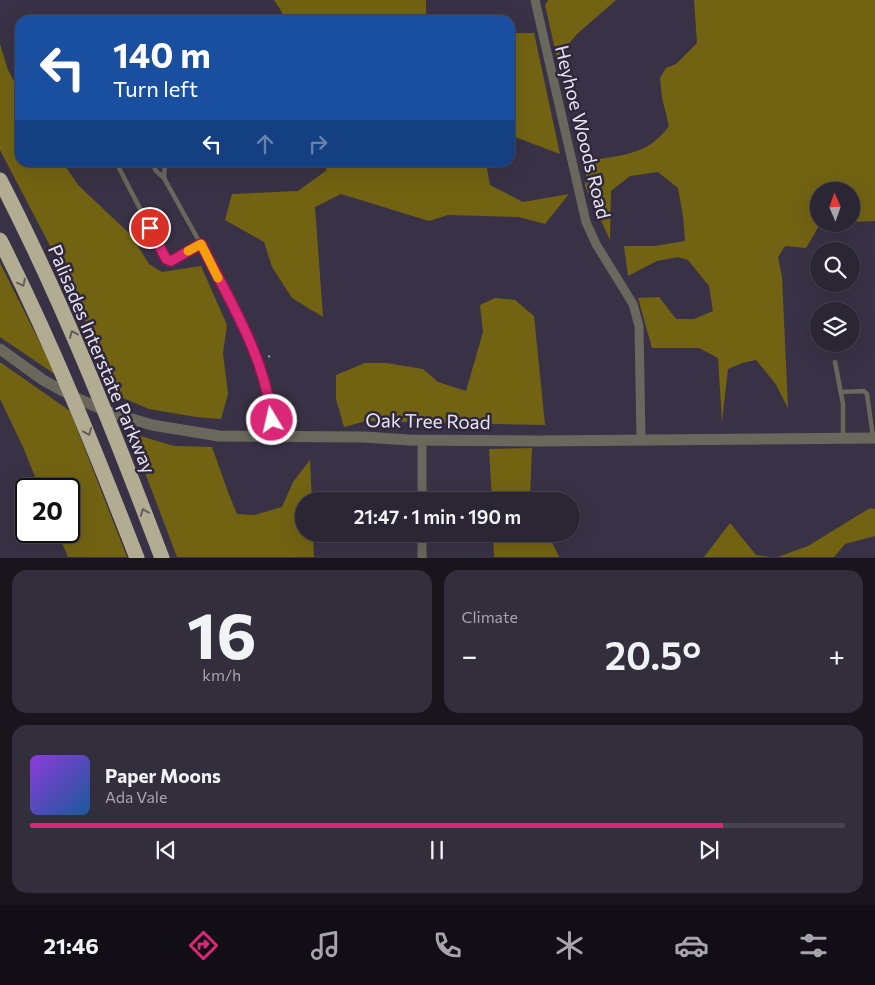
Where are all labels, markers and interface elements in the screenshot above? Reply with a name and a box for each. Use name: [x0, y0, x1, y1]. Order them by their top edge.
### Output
text: 140 m: [113, 32, 211, 75]
icon: left: [30, 35, 95, 100]
street label: Heyhoe Woods Road: [551, 43, 616, 221]
text: Turn left: [113, 75, 198, 102]
icon: left: [198, 130, 226, 158]
icon: ahead: [251, 130, 279, 158]
icon: right: [304, 130, 332, 158]
north arrow: [810, 182, 860, 232]
map controls: [810, 182, 860, 352]
pin: [129, 207, 171, 249]
icon: arrive: [136, 214, 164, 242]
street label: Palisades Interstate Parkway: [44, 241, 161, 477]
button: search: [810, 242, 860, 292]
one-way arrow: [16, 278, 26, 287]
button: layers: [810, 302, 860, 352]
one-way arrow: [68, 330, 79, 339]
position arrow: [245, 393, 297, 445]
street label: Oak Tree Road: [365, 408, 491, 433]
one-way arrow: [82, 427, 92, 436]
speed limit sign: 20: [15, 478, 80, 543]
text: 21:47 · 1 min · 190 m: [354, 505, 521, 528]
one-way arrow: [140, 508, 151, 517]
text: 16: [187, 593, 257, 672]
text: Climate: [462, 607, 518, 626]
text: 20.5°: [605, 631, 701, 678]
text: −: [462, 638, 477, 672]
text: +: [829, 638, 845, 672]
text: km/h: [202, 665, 241, 684]
text: Paper Moons: [105, 764, 221, 787]
text: Ada Vale: [105, 787, 167, 806]
icon: previous: [152, 836, 180, 864]
icon: pause: [423, 836, 451, 864]
icon: next: [695, 836, 723, 864]
icon: directions: [186, 928, 221, 963]
icon: music: [308, 928, 343, 963]
icon: phone: [430, 928, 465, 963]
icon: climate: [552, 928, 587, 963]
icon: car: [674, 928, 709, 963]
icon: filters: [796, 928, 831, 963]
text: 21:46: [44, 932, 99, 959]

